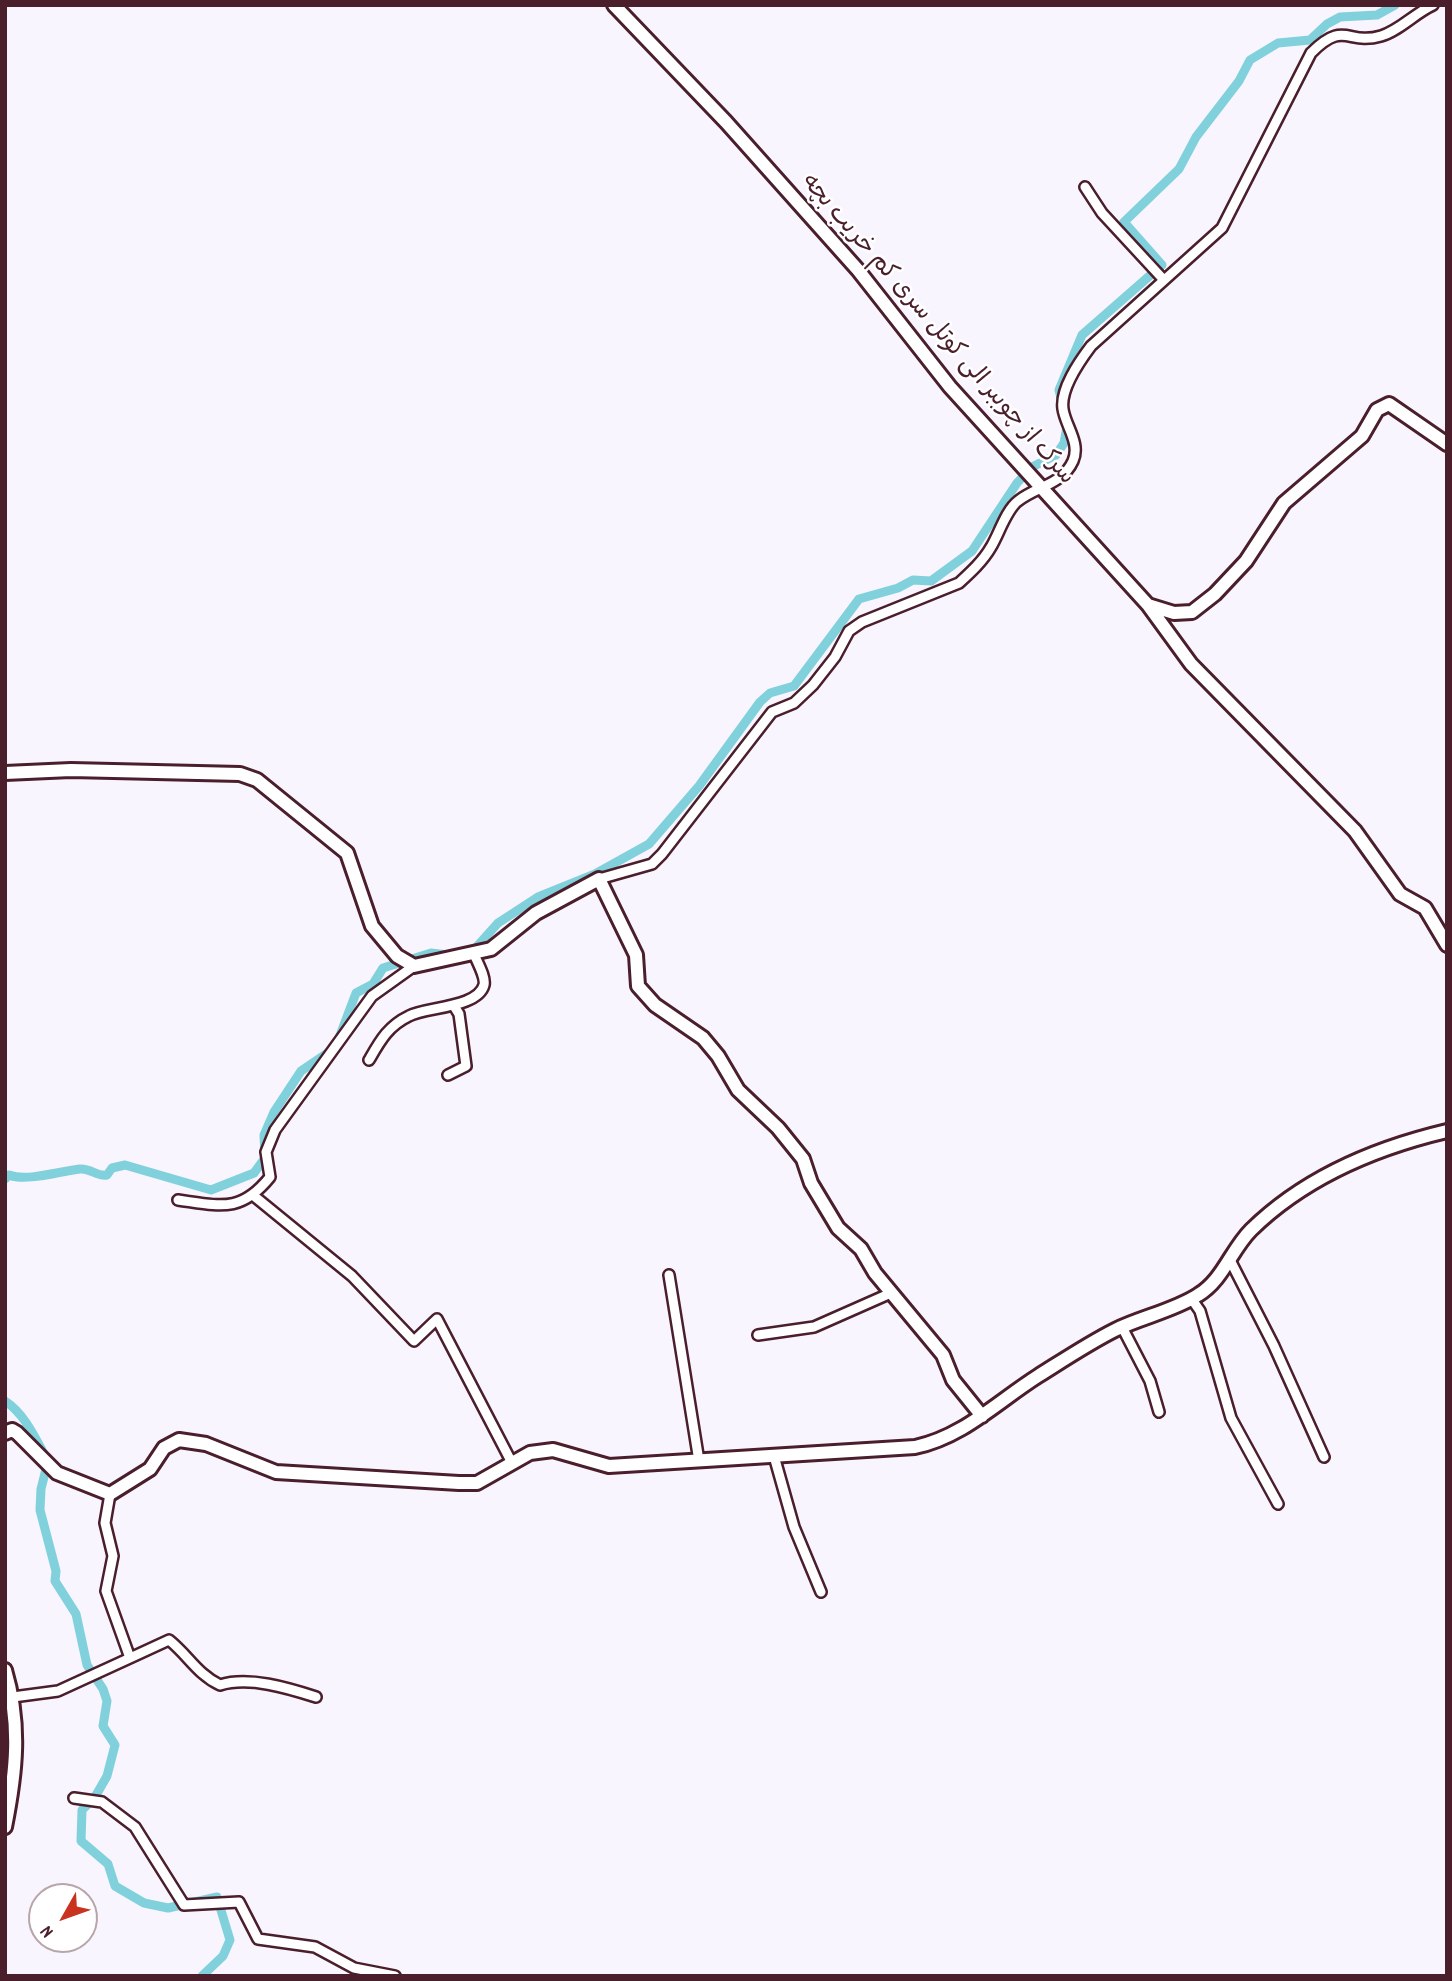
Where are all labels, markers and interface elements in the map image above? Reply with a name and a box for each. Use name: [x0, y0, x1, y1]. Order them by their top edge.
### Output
street label: سرک از چوببر الی کوتل سری کم خریب بچه: [793, 170, 1079, 492]
north arrow: [28, 1883, 98, 1953]
text: N: [35, 1918, 61, 1943]

